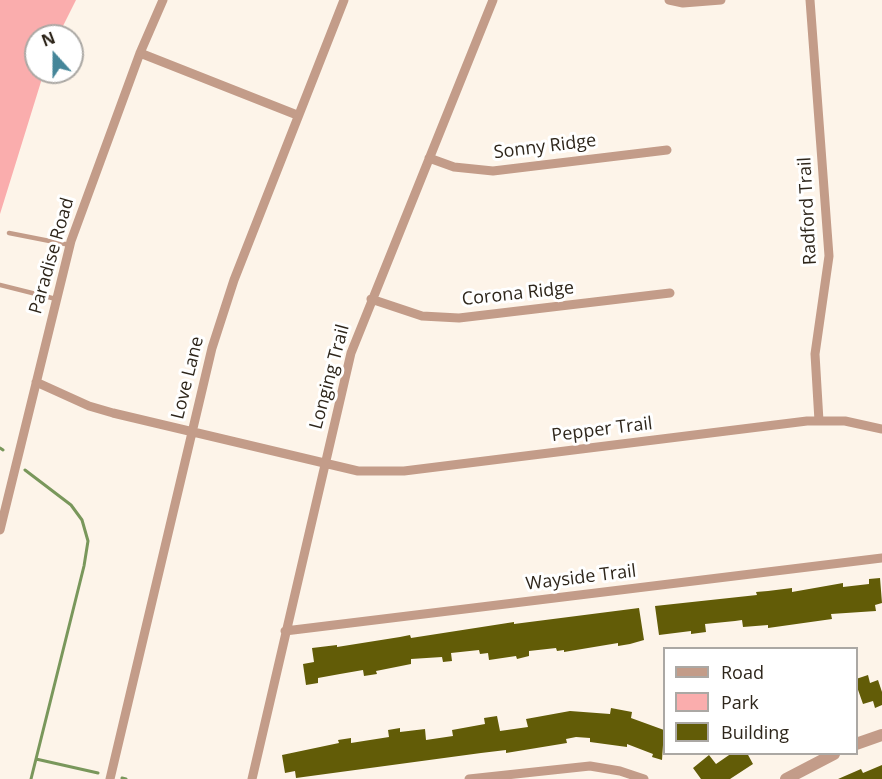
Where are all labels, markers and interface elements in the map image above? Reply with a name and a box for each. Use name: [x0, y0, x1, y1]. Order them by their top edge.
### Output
north arrow: [24, 24, 84, 84]
text: N: [38, 26, 58, 52]
street label: Sonny Ridge: [493, 130, 597, 164]
street label: Radford Trail: [794, 156, 822, 266]
street label: Paradise Road: [25, 195, 79, 317]
street label: Corona Ridge: [461, 277, 575, 311]
street label: Longing Trail: [306, 322, 354, 432]
street label: Love Lane: [167, 334, 209, 422]
street label: Pepper Trail: [550, 413, 654, 447]
street label: Wayside Trail: [525, 561, 637, 595]
legend: [663, 647, 858, 755]
text: Road: [721, 660, 764, 684]
text: Park: [721, 690, 759, 714]
text: Building: [721, 720, 789, 744]

